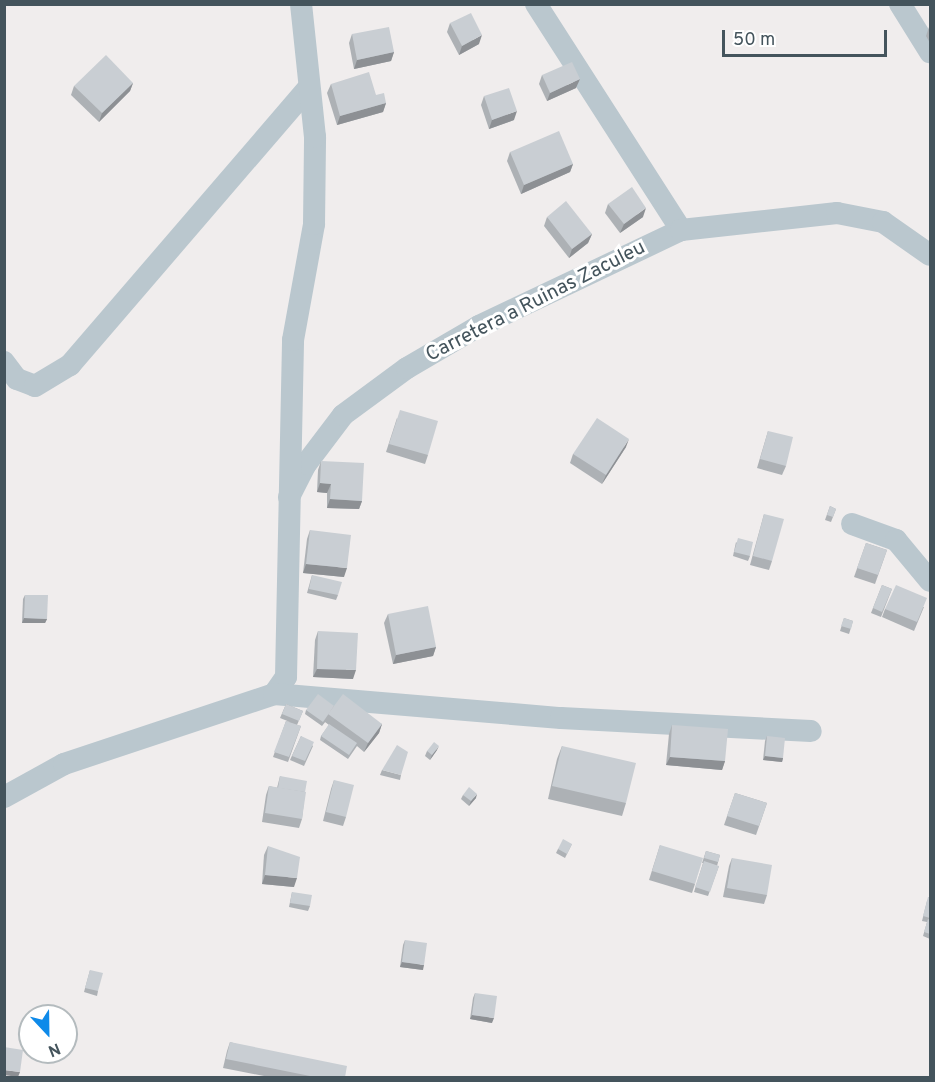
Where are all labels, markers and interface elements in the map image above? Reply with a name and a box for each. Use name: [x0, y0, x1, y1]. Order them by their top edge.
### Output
scale bar: [725, 18, 890, 56]
text: 50 m: [733, 29, 775, 52]
street label: Carretera a Ruinas Zaculeu: [422, 236, 650, 368]
north arrow: [18, 1004, 78, 1064]
text: N: [45, 1037, 63, 1060]

